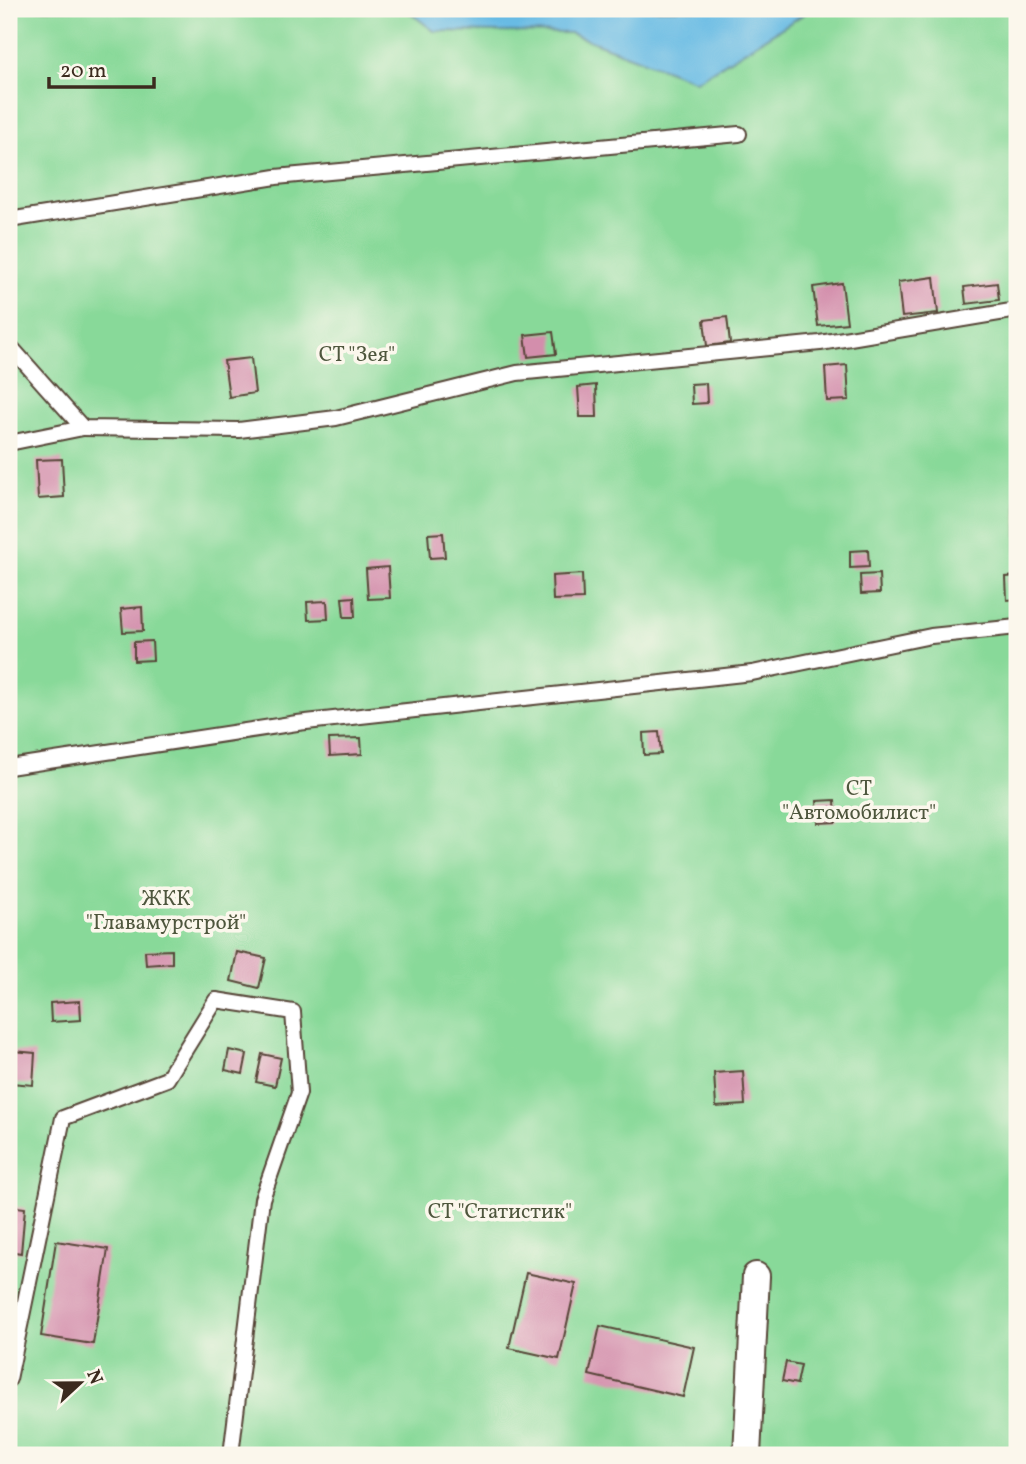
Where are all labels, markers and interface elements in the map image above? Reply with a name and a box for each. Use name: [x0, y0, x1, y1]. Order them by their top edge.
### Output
scale bar: [49, 46, 154, 90]
text: 20 m: [60, 57, 106, 86]
park label: СТ "Зея": [319, 341, 395, 370]
park label: СТ "Автомобилист": [782, 775, 936, 828]
park label: ЖКК "Главамурстрой": [86, 885, 246, 938]
park label: СТ "Статистик": [428, 1198, 572, 1227]
north arrow: [46, 1348, 116, 1418]
text: N: [79, 1366, 109, 1389]

